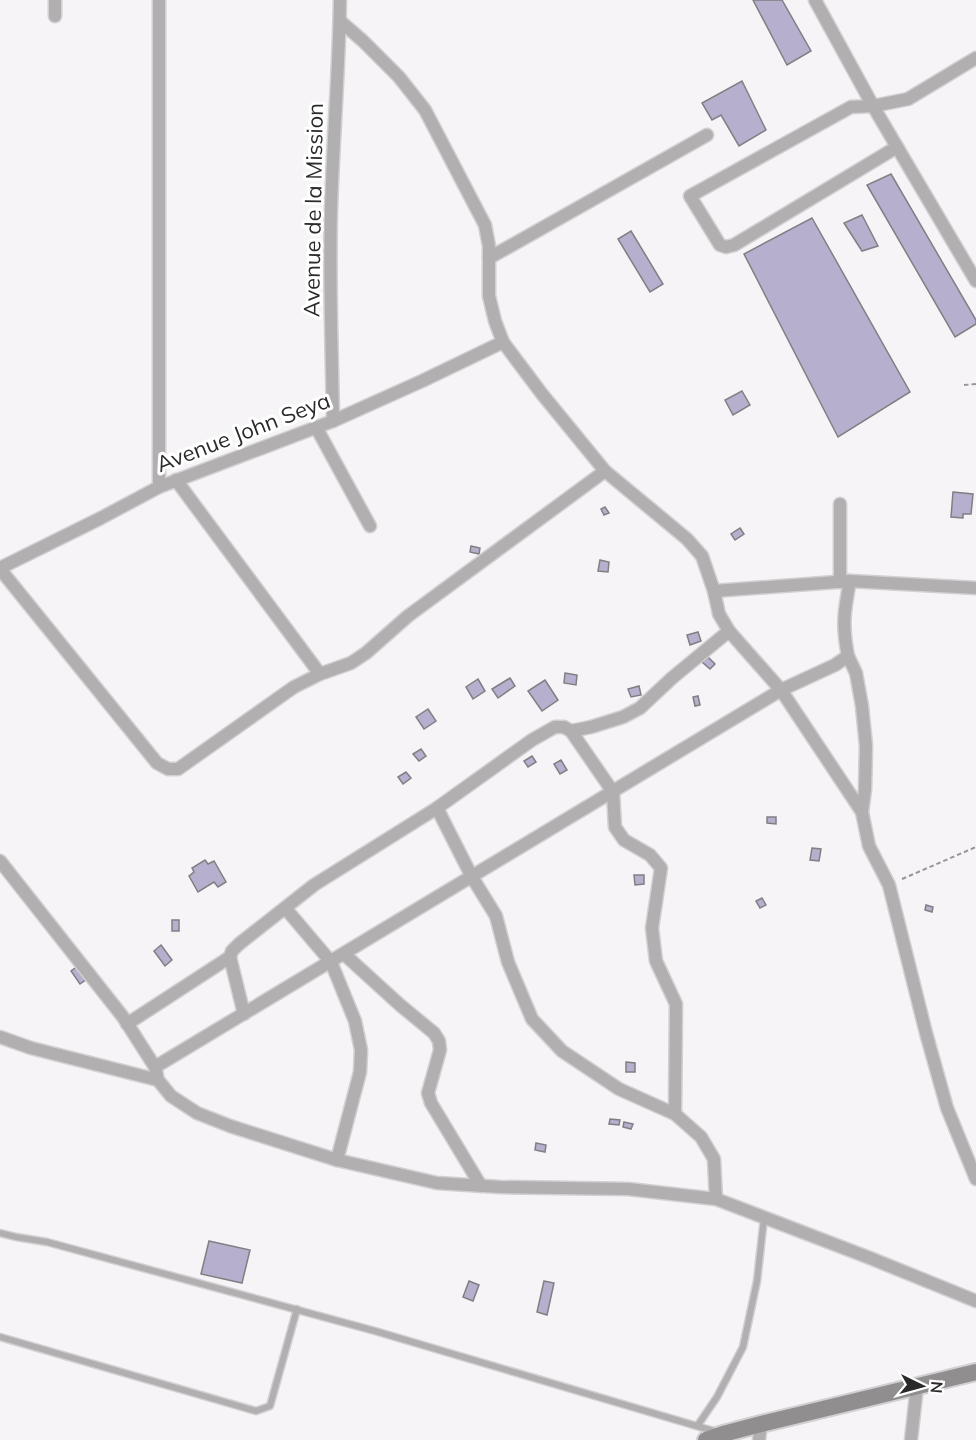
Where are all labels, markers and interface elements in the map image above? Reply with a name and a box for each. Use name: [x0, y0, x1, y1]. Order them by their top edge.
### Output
street label: Avenue de la Mission: [297, 103, 329, 317]
street label: Avenue John Seya: [152, 386, 334, 478]
north arrow: [892, 1356, 952, 1416]
text: N: [926, 1380, 947, 1394]

